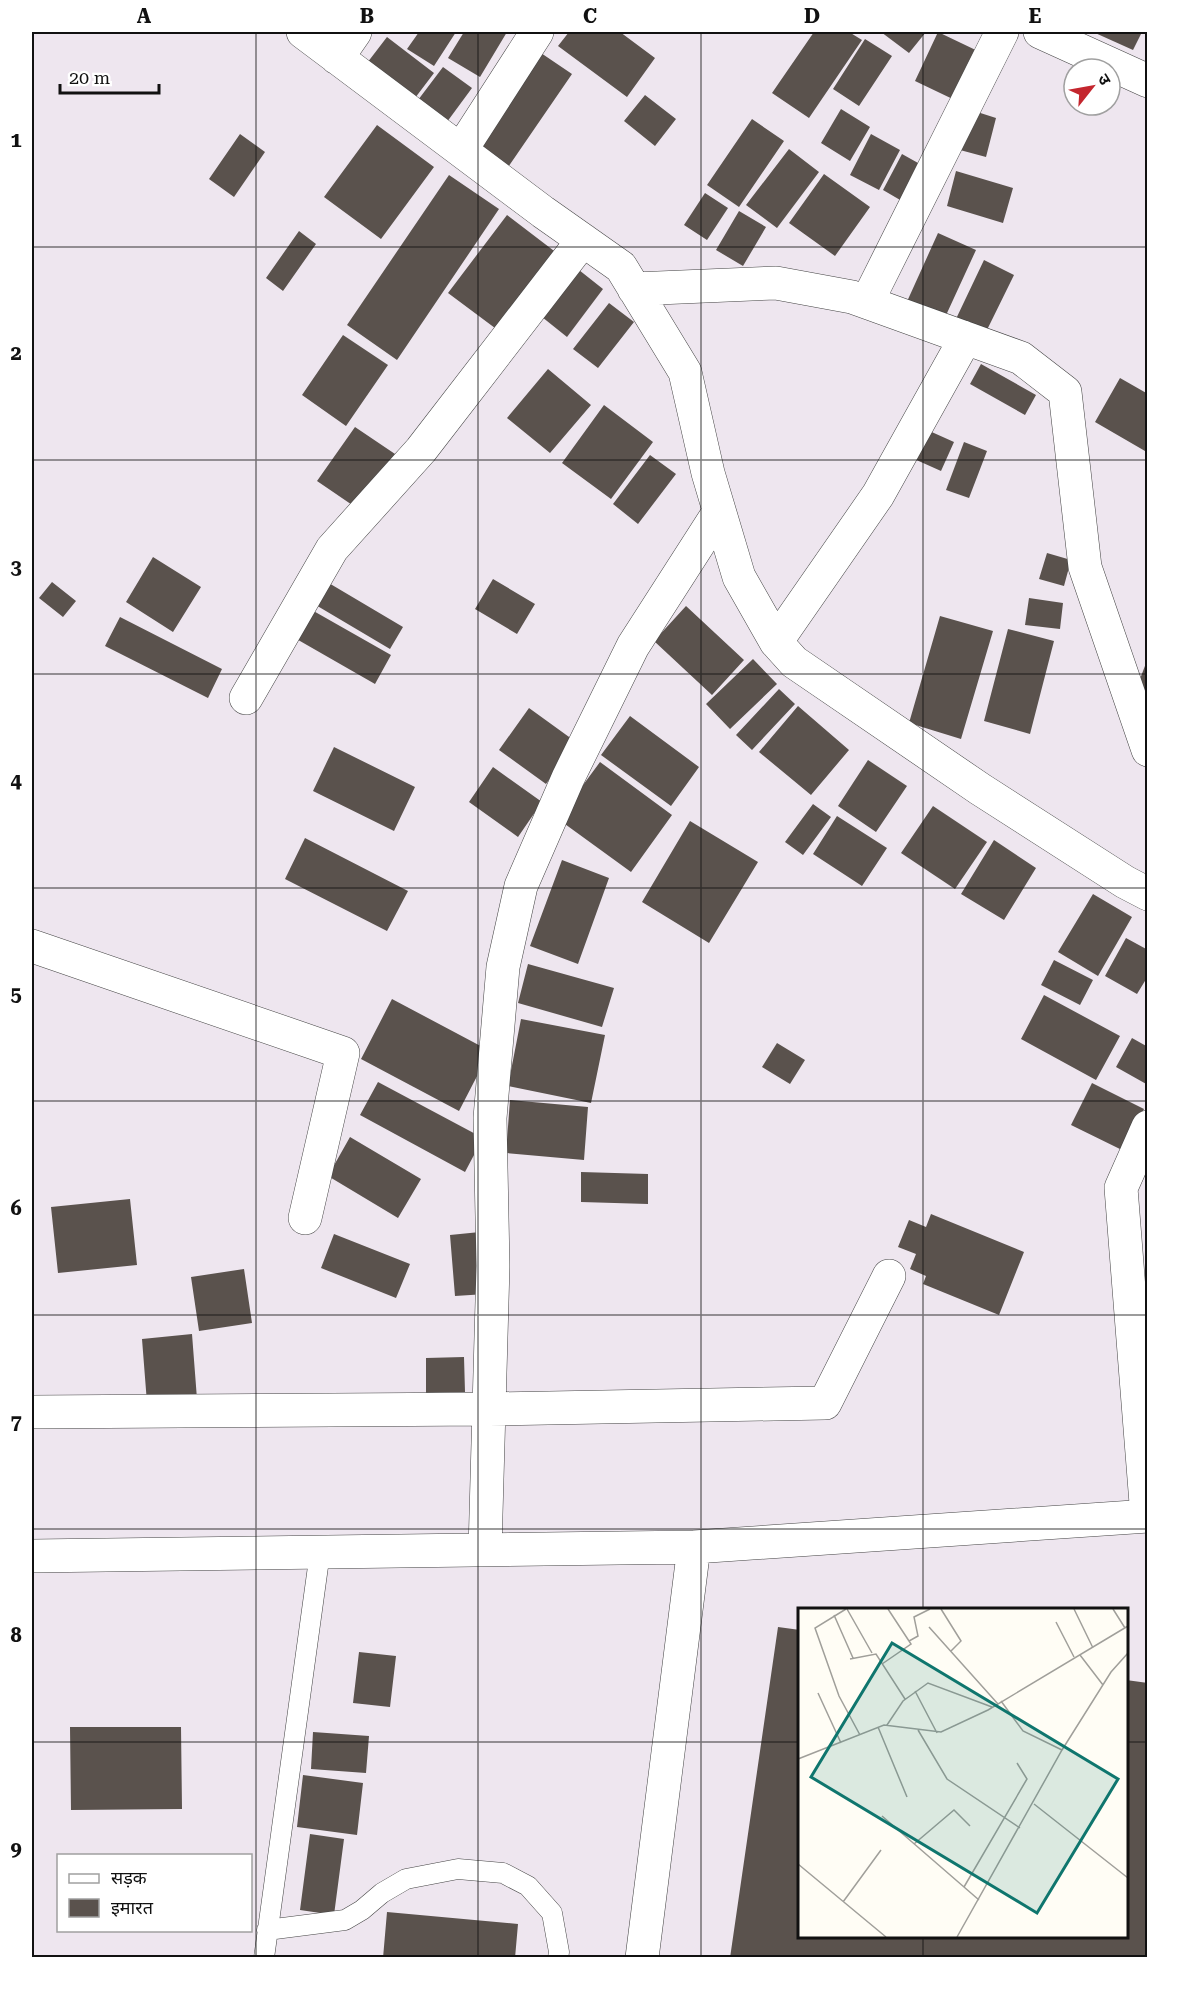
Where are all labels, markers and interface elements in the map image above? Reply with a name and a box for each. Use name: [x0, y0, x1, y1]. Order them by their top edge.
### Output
text: A: [137, 4, 152, 28]
text: B: [360, 4, 374, 28]
text: C: [583, 4, 597, 28]
text: D: [804, 4, 820, 28]
text: E: [1029, 4, 1042, 28]
scale bar: [60, 57, 159, 95]
north arrow: [1062, 57, 1122, 117]
text: 20 m: [69, 67, 110, 88]
text: उ: [1094, 71, 1115, 89]
text: 1: [10, 128, 22, 152]
text: 2: [10, 341, 22, 365]
text: 3: [10, 555, 22, 579]
text: 4: [10, 769, 22, 793]
text: 5: [10, 982, 22, 1006]
text: 6: [10, 1196, 22, 1220]
text: 7: [10, 1410, 22, 1434]
inset map: [798, 1608, 1128, 1938]
text: 8: [10, 1623, 22, 1647]
text: 9: [10, 1837, 22, 1861]
legend: [57, 1854, 252, 1932]
text: सड़क: [111, 1867, 148, 1888]
text: इमारत: [111, 1897, 154, 1918]

